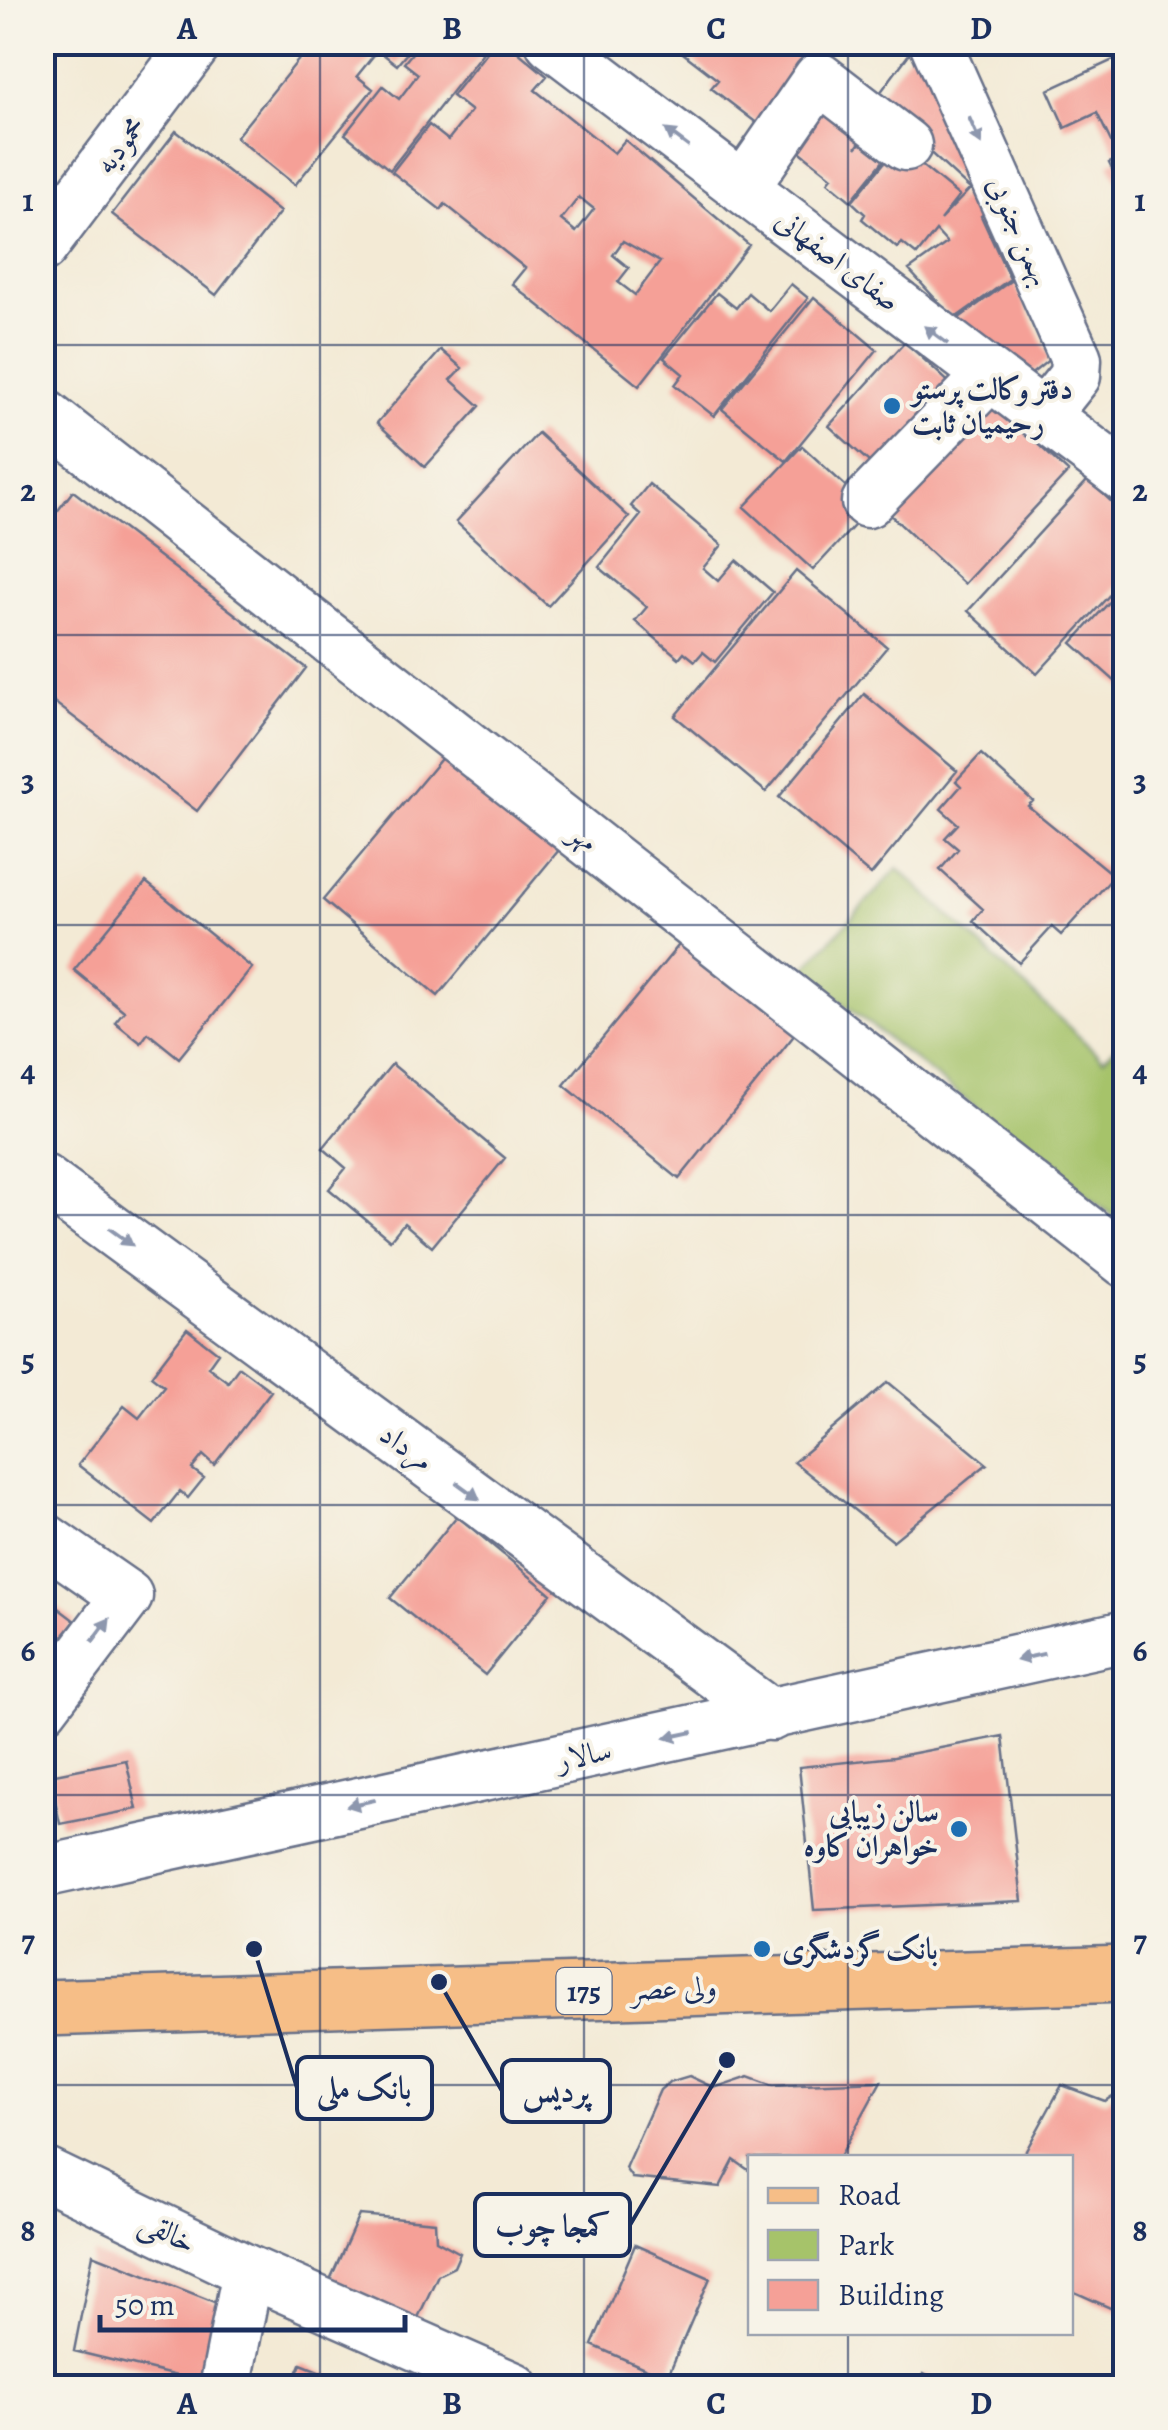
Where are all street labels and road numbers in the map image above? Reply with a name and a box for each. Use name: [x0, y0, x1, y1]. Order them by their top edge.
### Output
street label: محمودیه: [85, 108, 155, 182]
street label: بهمن جنوبی: [977, 170, 1062, 293]
street label: صفای اصفهانی: [767, 200, 909, 320]
street label: مهر: [559, 811, 607, 861]
street label: مرداد: [371, 1414, 442, 1481]
street label: سالار: [550, 1730, 615, 1781]
street label: ولی عصر: [627, 1967, 718, 2010]
road number: 175: [556, 1968, 612, 2014]
street label: خالقی: [133, 2201, 203, 2264]

